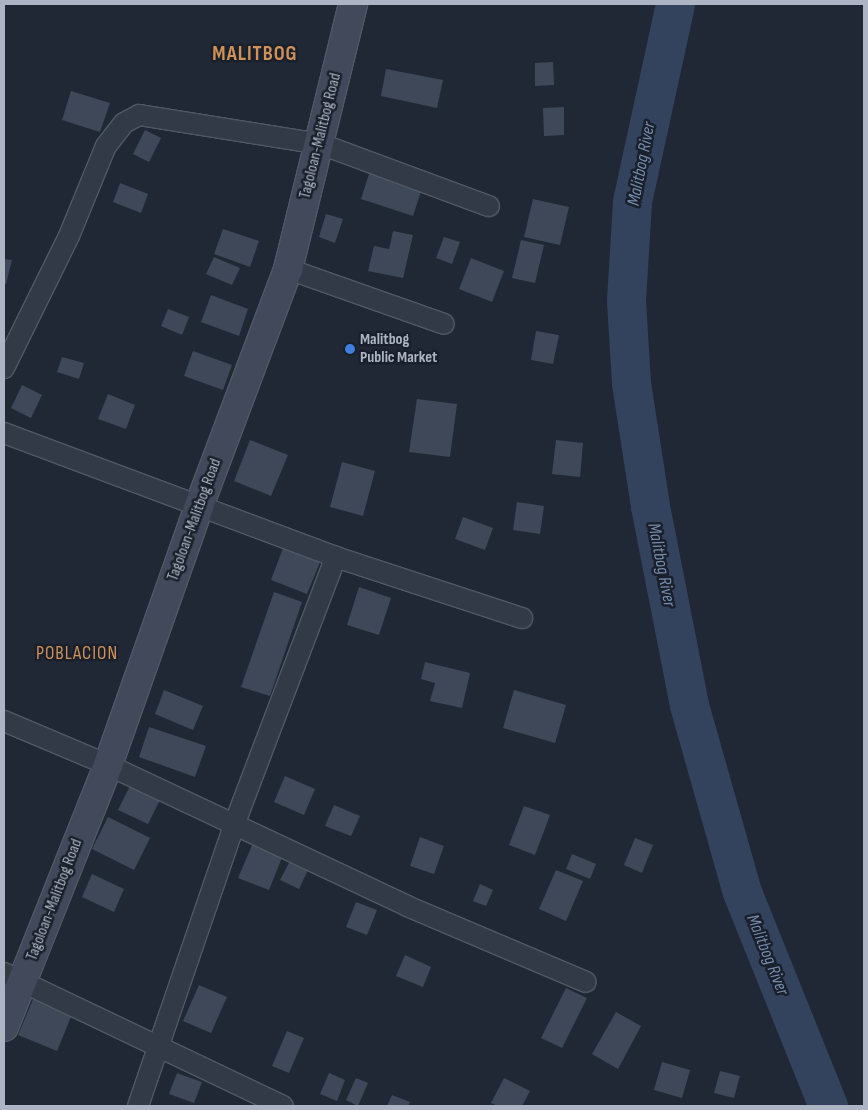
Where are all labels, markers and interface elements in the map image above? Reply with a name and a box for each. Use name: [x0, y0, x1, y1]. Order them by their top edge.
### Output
district label: MALITBOG: [211, 41, 299, 67]
street label: Tagoloan-Malitbog Road: [296, 71, 346, 201]
water label: Malitbog River: [623, 120, 661, 208]
place label: Malitbog Public Market: [360, 330, 437, 368]
marker: Malitbog Public Market: [344, 343, 356, 355]
street label: Tagoloan-Malitbog Road: [164, 456, 226, 584]
water label: Malitbog River: [642, 521, 680, 609]
district label: POBLACION: [35, 643, 119, 665]
street label: Tagoloan-Malitbog Road: [23, 836, 87, 964]
water label: Malitbog River: [741, 912, 793, 998]

